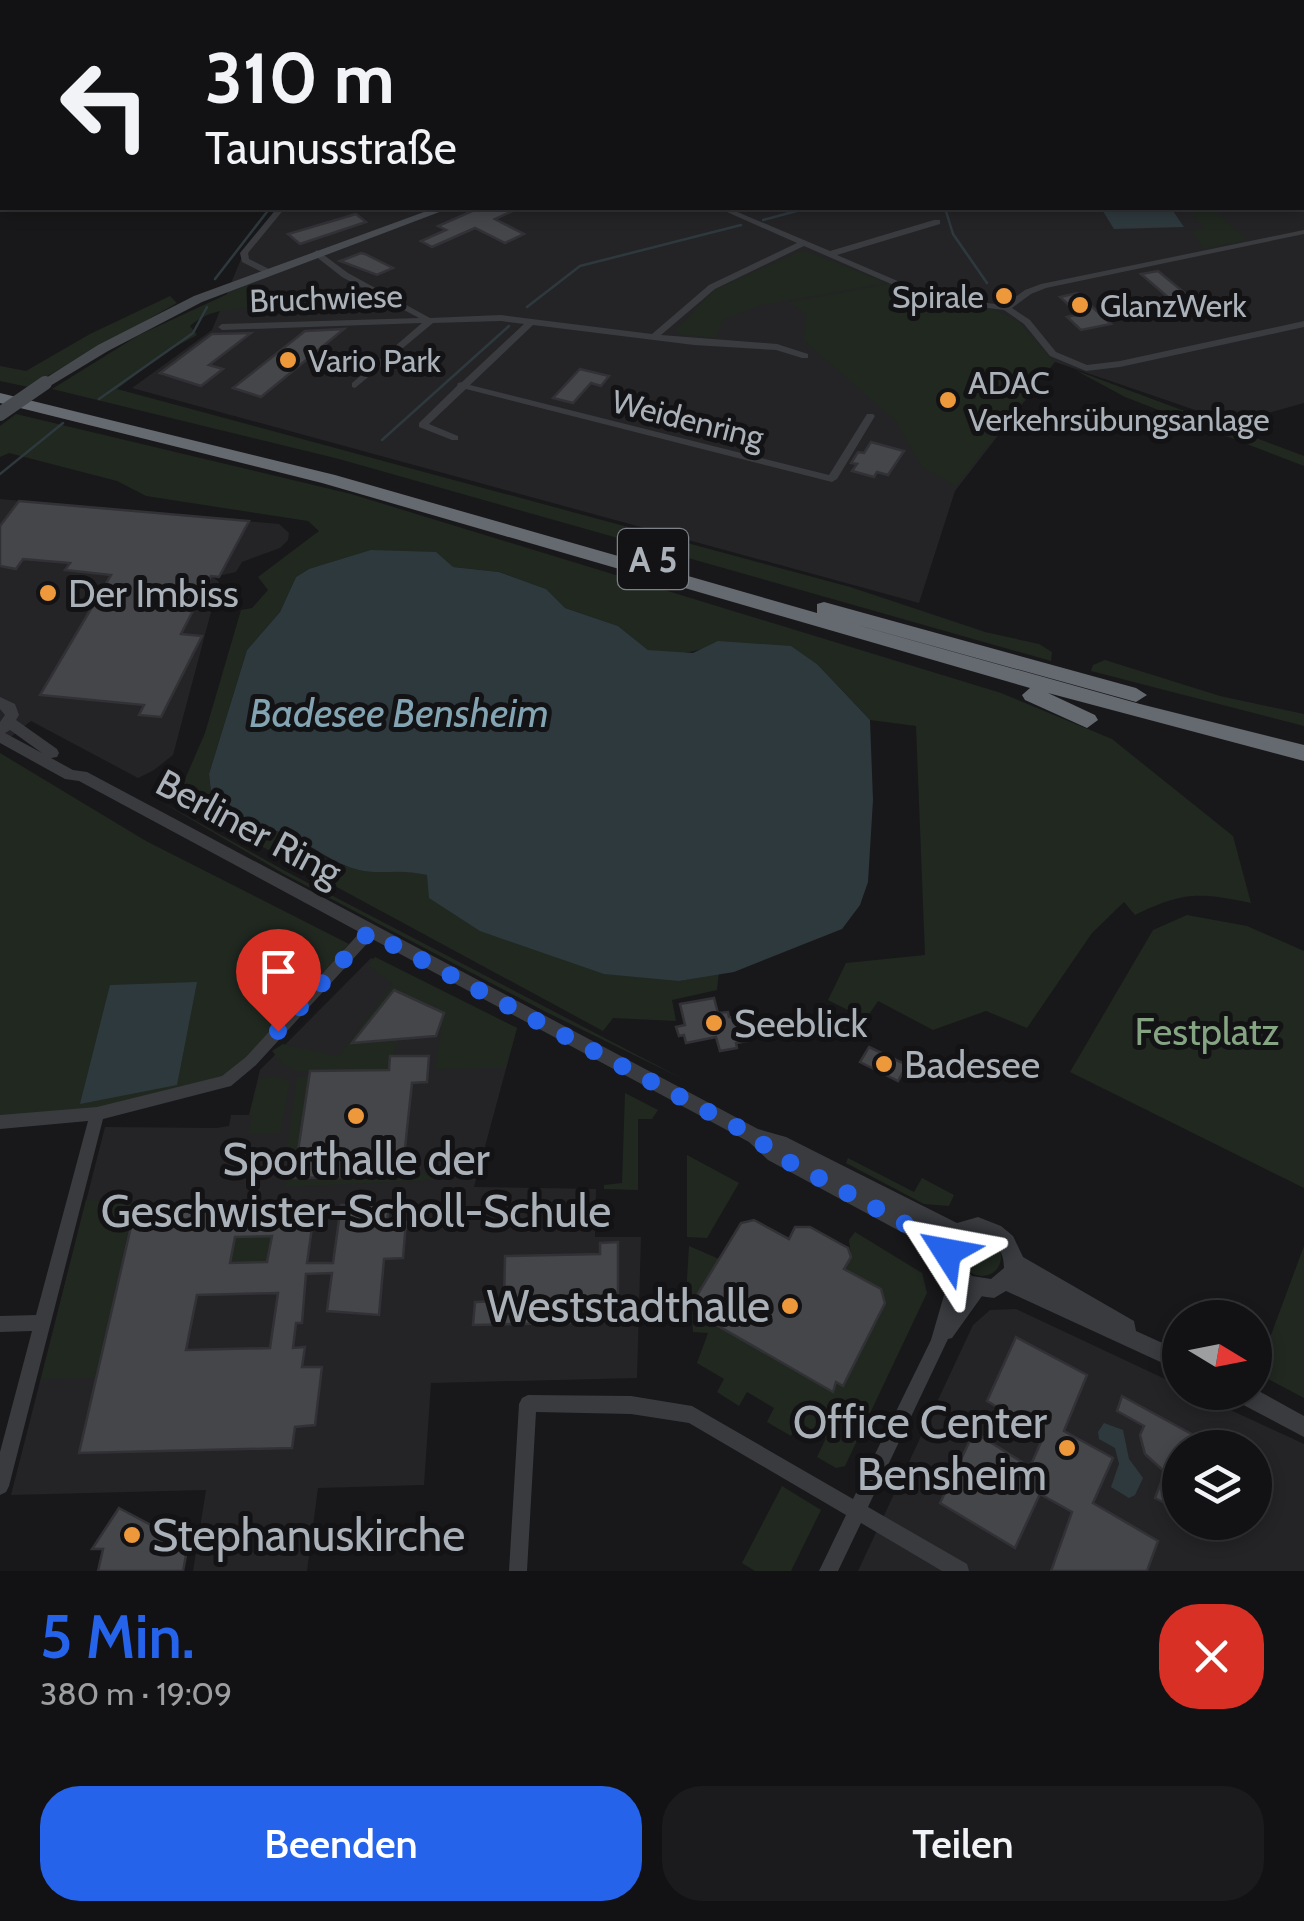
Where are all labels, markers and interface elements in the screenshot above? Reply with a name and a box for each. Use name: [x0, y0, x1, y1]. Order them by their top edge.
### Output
text: 310 m: [205, 35, 395, 121]
icon: left: [40, 40, 170, 170]
text: Taunusstraße: [205, 121, 457, 175]
street label: Bruchwiese: [249, 276, 403, 320]
place label: Spirale: [892, 277, 984, 316]
marker: Spirale: [993, 285, 1015, 307]
place label: GlanzWerk: [1100, 286, 1247, 325]
marker: GlanzWerk: [1069, 294, 1091, 316]
place label: Vario Park: [308, 341, 442, 380]
marker: Vario Park: [277, 349, 299, 371]
place label: ADAC Verkehrsübungsanlage: [968, 363, 1270, 439]
street label: Weidenring: [608, 381, 769, 457]
marker: ADAC Verkehrsübungsanlage: [937, 389, 959, 411]
road number: A 5: [618, 529, 688, 589]
place label: Der Imbiss: [68, 570, 239, 617]
marker: Der Imbiss: [37, 582, 59, 604]
water label: Badesee Bensheim: [249, 688, 549, 737]
street label: Berliner Ring: [148, 759, 351, 896]
pin: [236, 929, 321, 1032]
icon: arrive: [251, 944, 306, 999]
place label: Seeblick: [734, 1000, 868, 1047]
park label: Festplatz: [1135, 1008, 1279, 1055]
marker: Seeblick: [703, 1012, 725, 1034]
place label: Badesee: [904, 1041, 1040, 1088]
marker: Badesee: [873, 1053, 895, 1075]
marker: Sporthalle der Geschwister-Scholl-Schule: [345, 1105, 367, 1127]
place label: Sporthalle der Geschwister-Scholl-Schule: [101, 1132, 611, 1238]
position arrow: [895, 1200, 999, 1304]
place label: Weststadthalle: [487, 1279, 770, 1333]
marker: Weststadthalle: [779, 1295, 801, 1317]
north arrow: [1162, 1300, 1272, 1410]
map controls: [1162, 1300, 1272, 1540]
place label: Office Center Bensheim: [793, 1395, 1048, 1501]
button: layers: [1162, 1430, 1272, 1540]
marker: Office Center Bensheim: [1056, 1437, 1078, 1459]
place label: Stephanuskirche: [152, 1508, 465, 1562]
marker: Stephanuskirche: [121, 1524, 143, 1546]
text: 5 Min.: [40, 1600, 195, 1673]
button: close: [1159, 1604, 1264, 1709]
text: 380 m · 19:09: [40, 1674, 232, 1713]
button: Beenden: [40, 1786, 642, 1901]
button: Teilen: [662, 1786, 1264, 1901]

